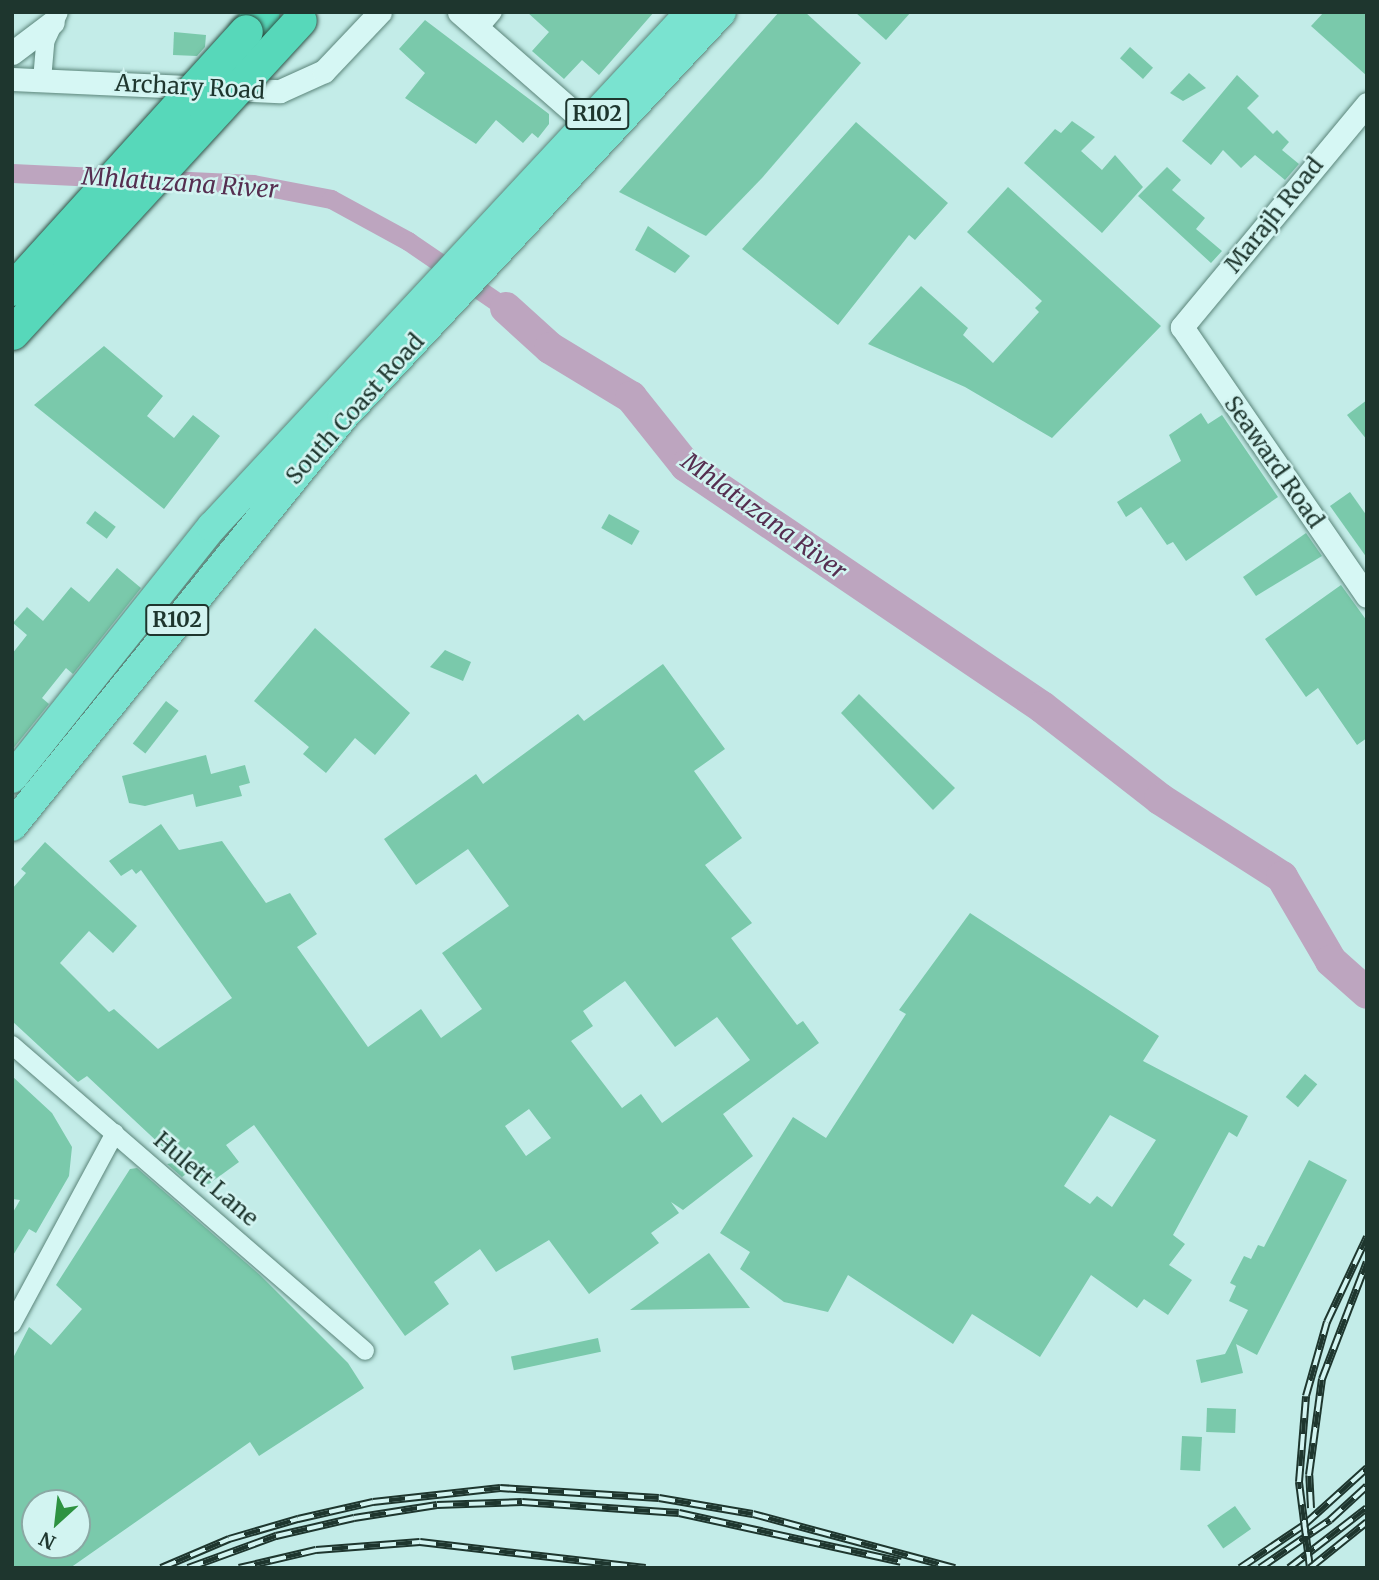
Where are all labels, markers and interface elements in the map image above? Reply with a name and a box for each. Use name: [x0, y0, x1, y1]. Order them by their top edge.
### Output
street label: Archary Road: [114, 69, 266, 105]
road number: R102: [564, 96, 630, 132]
street label: Marajh Road: [1219, 152, 1329, 278]
water label: Mhlatuzana River: [81, 162, 279, 204]
street label: South Coast Road: [280, 328, 430, 490]
street label: Seaward Road: [1218, 391, 1330, 533]
water label: Mhlatuzana River: [676, 447, 852, 585]
road number: R102: [144, 602, 210, 638]
street label: Hulett Lane: [148, 1126, 264, 1232]
north arrow: [21, 1489, 91, 1559]
text: N: [35, 1527, 60, 1555]

